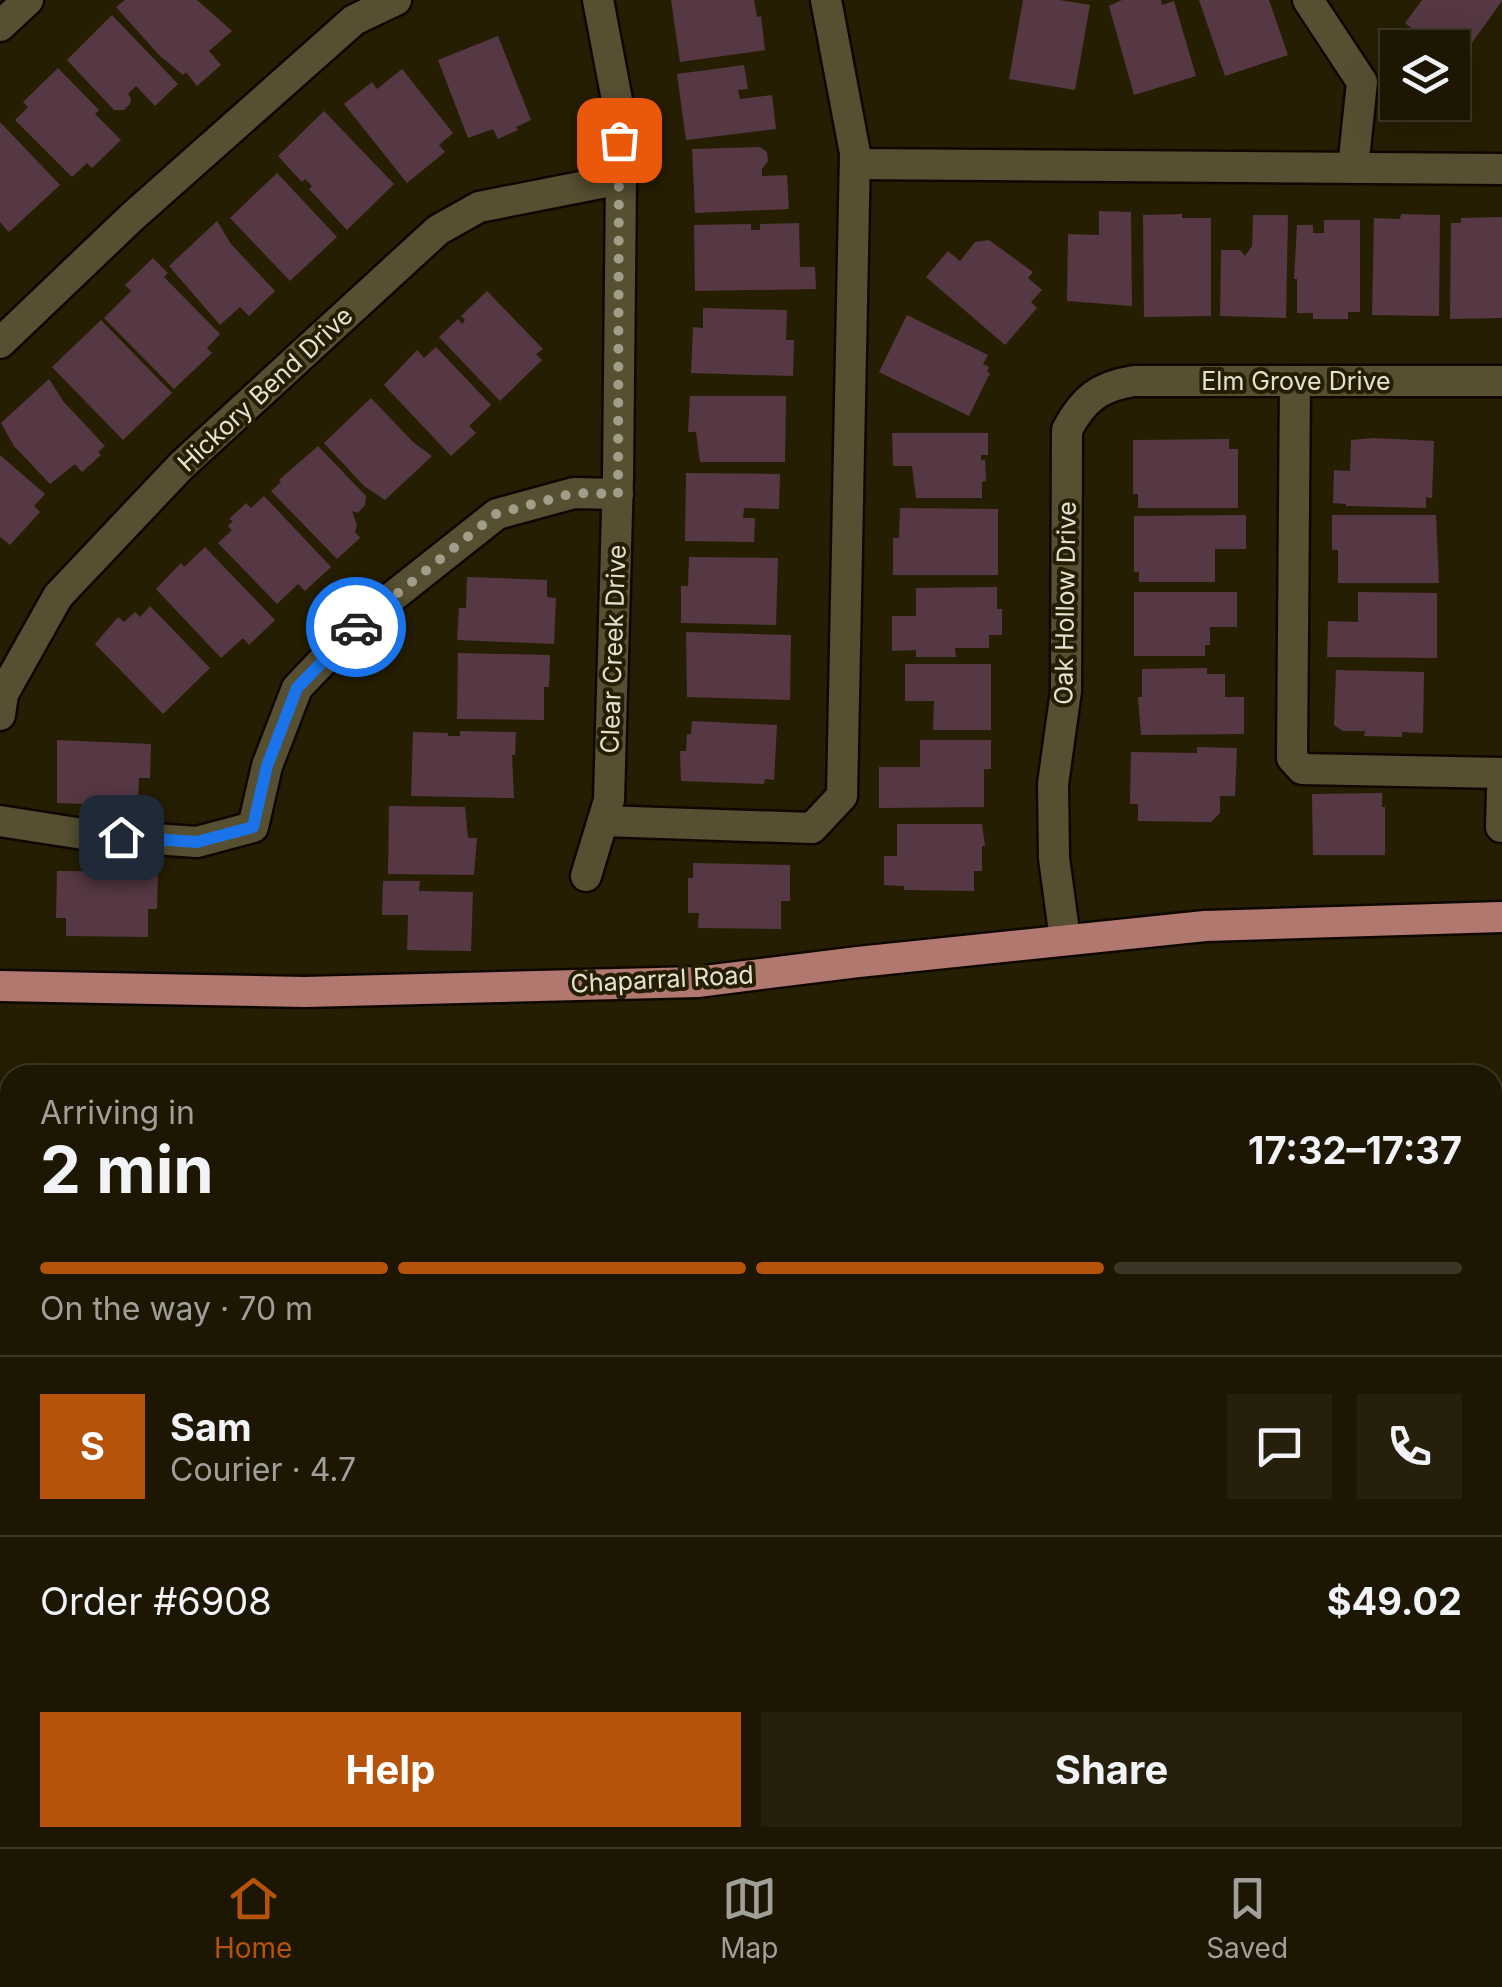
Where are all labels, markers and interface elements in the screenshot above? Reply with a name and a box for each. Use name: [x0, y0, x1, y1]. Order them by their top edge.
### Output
map controls: [1380, 30, 1470, 120]
button: layers: [1380, 30, 1470, 120]
pin: [577, 98, 662, 183]
icon: bag: [592, 113, 647, 168]
street label: Hickory Bend Drive: [171, 300, 359, 478]
street label: Elm Grove Drive: [1201, 366, 1391, 396]
street label: Oak Hollow Drive: [1048, 501, 1082, 705]
street label: Clear Creek Drive: [594, 544, 632, 754]
courier: [306, 577, 406, 677]
icon: car: [329, 600, 384, 655]
pin: [79, 795, 164, 880]
icon: home: [94, 810, 149, 865]
street label: Chaparral Road: [570, 959, 754, 999]
text: Arriving in: [40, 1093, 195, 1132]
text: 17:32–17:37: [1248, 1127, 1462, 1173]
text: 2 min: [40, 1130, 214, 1209]
text: On the way · 70 m: [40, 1289, 313, 1328]
button: chat: [1227, 1394, 1332, 1499]
button: phone: [1357, 1394, 1462, 1499]
text: Sam: [170, 1404, 252, 1450]
text: S: [80, 1423, 105, 1469]
text: Courier · 4.7: [170, 1450, 356, 1489]
text: Order #6908: [40, 1578, 272, 1624]
text: $49.02: [1327, 1578, 1462, 1624]
button: Help: [40, 1712, 741, 1827]
button: Share: [761, 1712, 1462, 1827]
tab: Home: [214, 1871, 292, 1965]
tab: Map: [720, 1871, 778, 1965]
tab: Saved: [1206, 1871, 1288, 1965]

